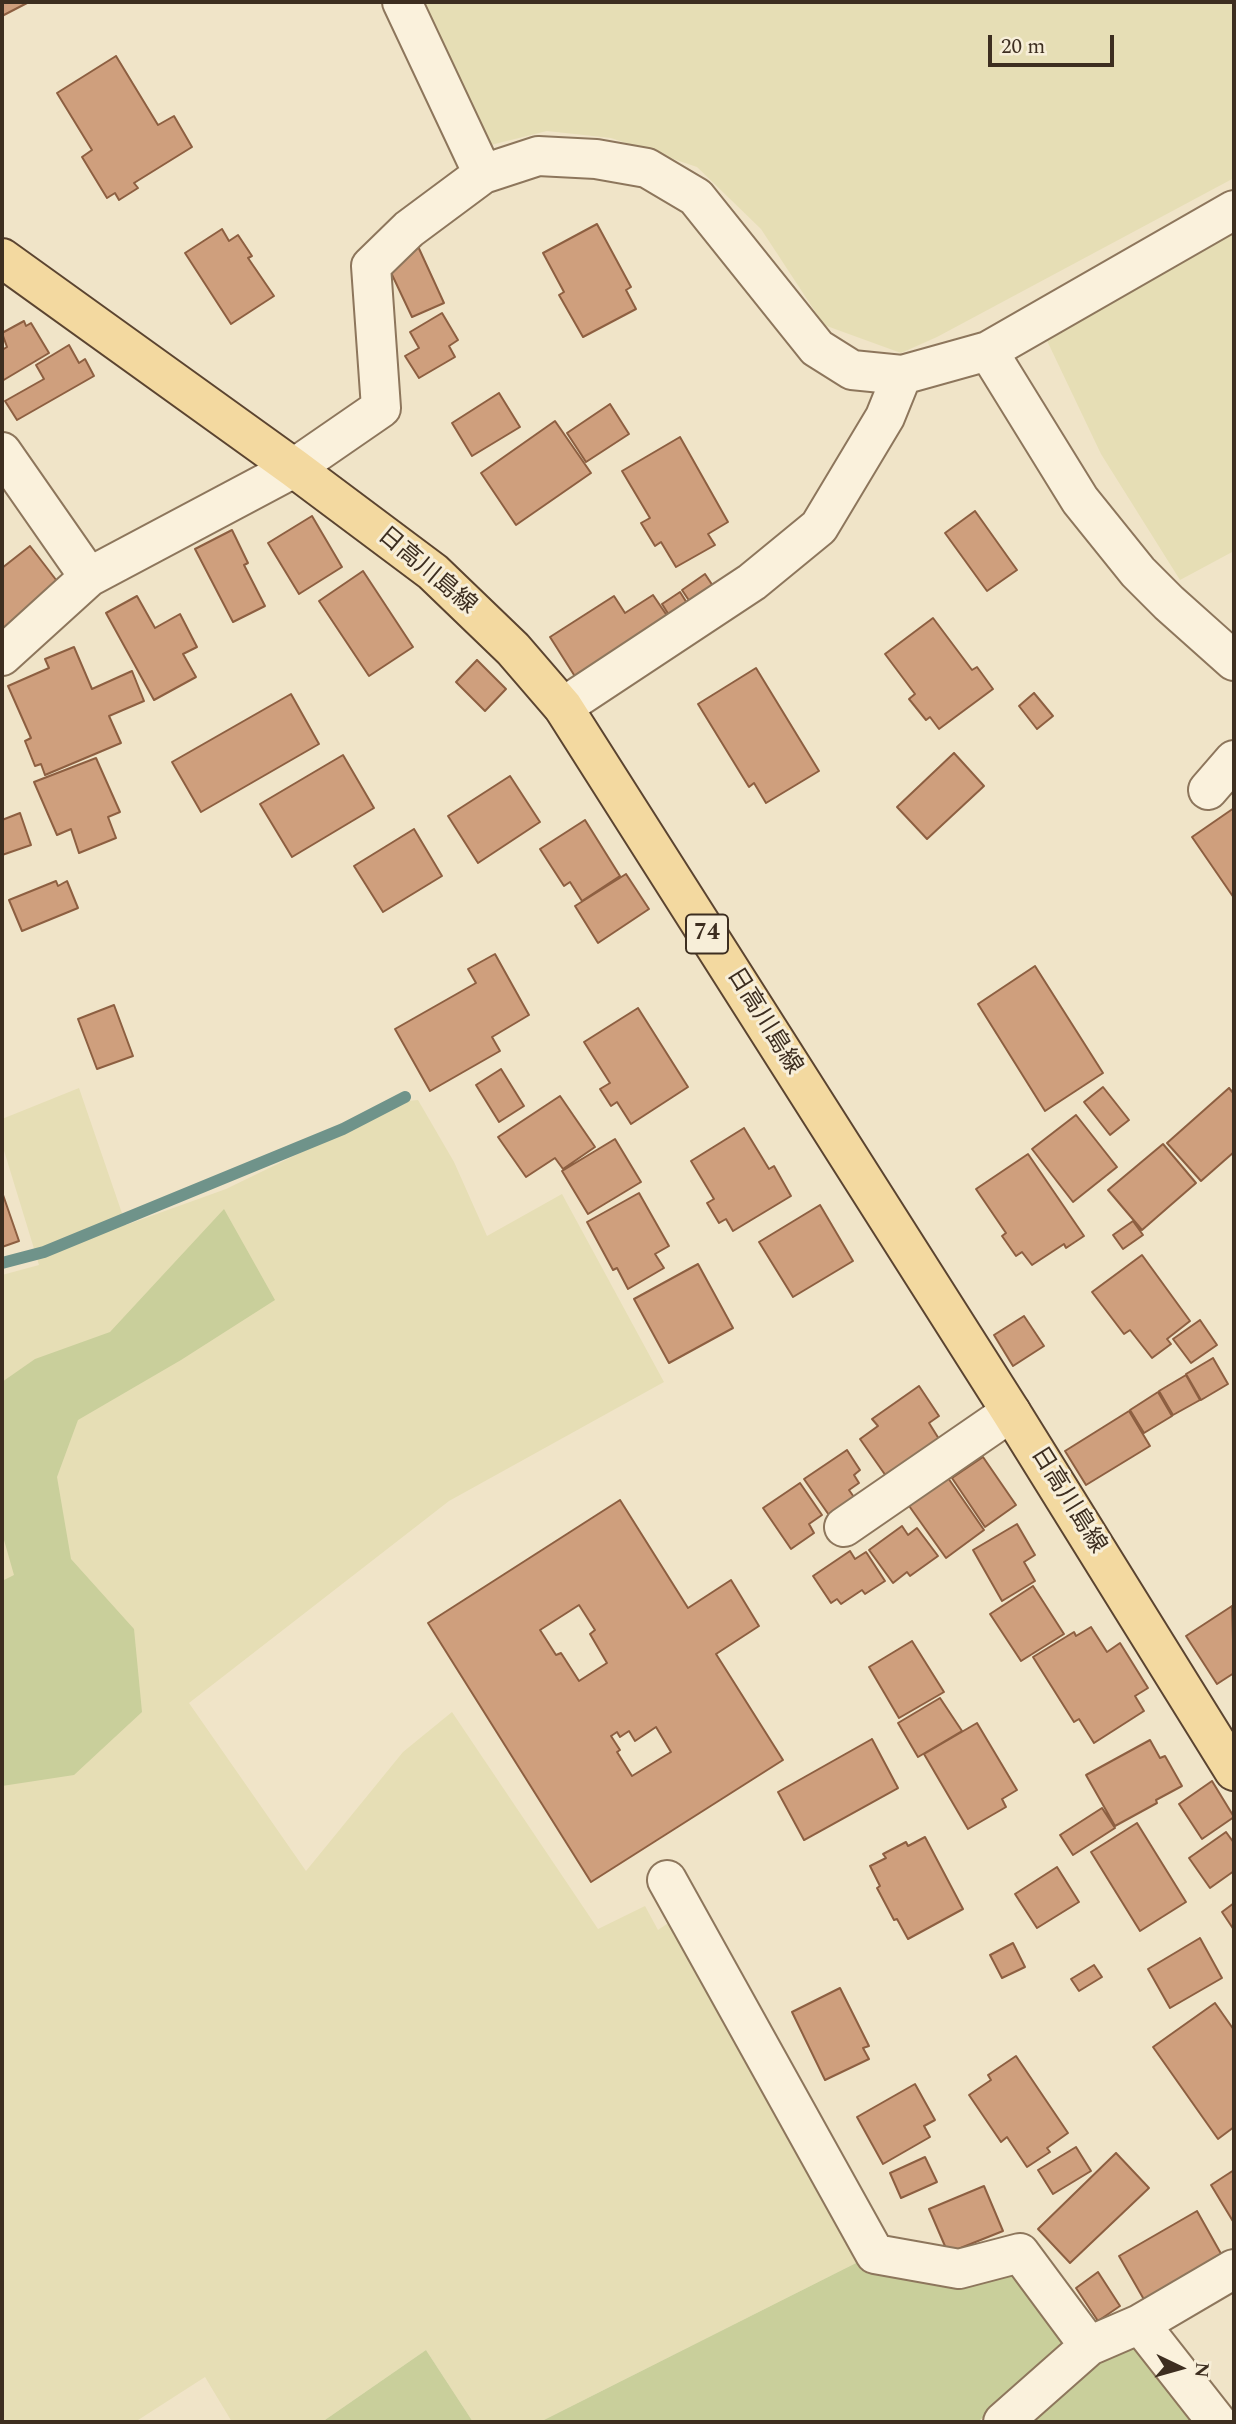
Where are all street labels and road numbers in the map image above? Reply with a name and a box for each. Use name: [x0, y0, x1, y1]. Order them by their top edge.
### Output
street label: 日高川島線: [371, 522, 481, 622]
road number: 74: [686, 914, 728, 953]
street label: 日高川島線: [719, 963, 807, 1081]
street label: 日高川島線: [1023, 1442, 1111, 1560]

